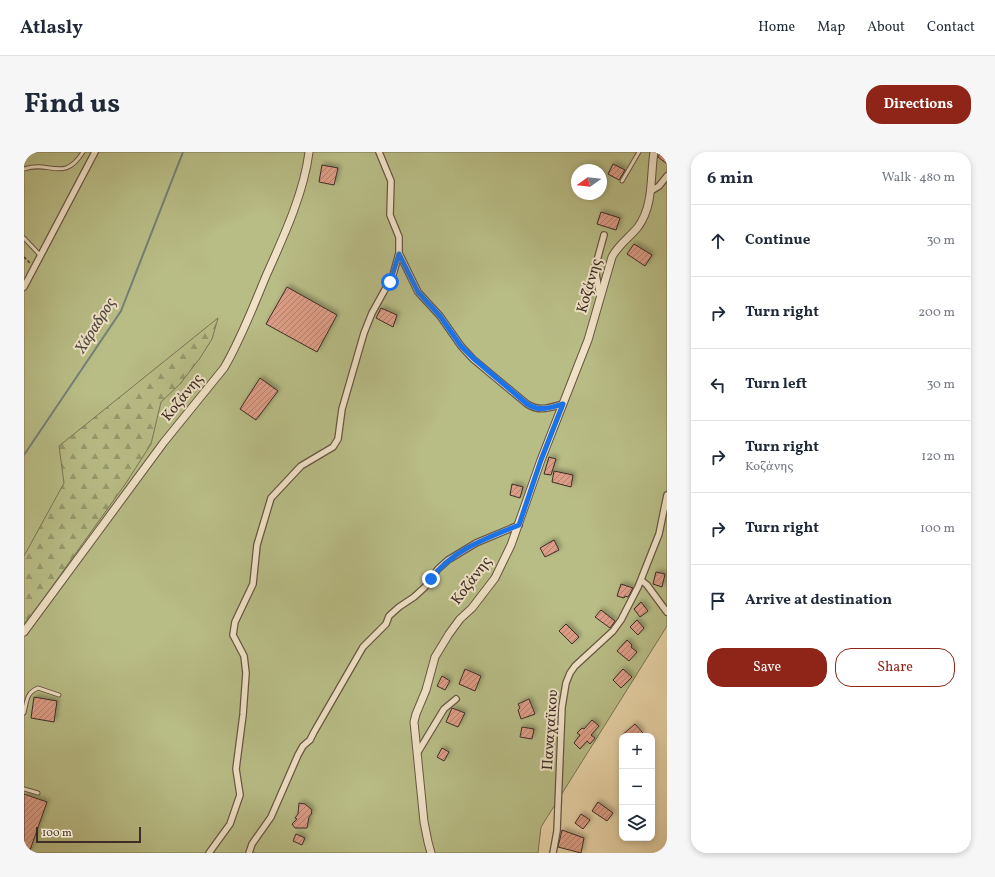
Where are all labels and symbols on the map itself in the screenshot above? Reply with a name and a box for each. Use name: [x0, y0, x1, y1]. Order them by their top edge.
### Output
north arrow: [571, 164, 607, 200]
street label: Κοζάνης: [572, 256, 608, 316]
route start: [381, 273, 399, 291]
water label: Χάραδρος: [70, 293, 122, 359]
street label: Κοζάνης: [157, 370, 209, 426]
street label: Κοζάνης: [447, 552, 497, 610]
route end: [422, 570, 440, 588]
street label: Παναχαϊκου: [538, 689, 564, 771]
scale bar: [36, 825, 141, 844]

